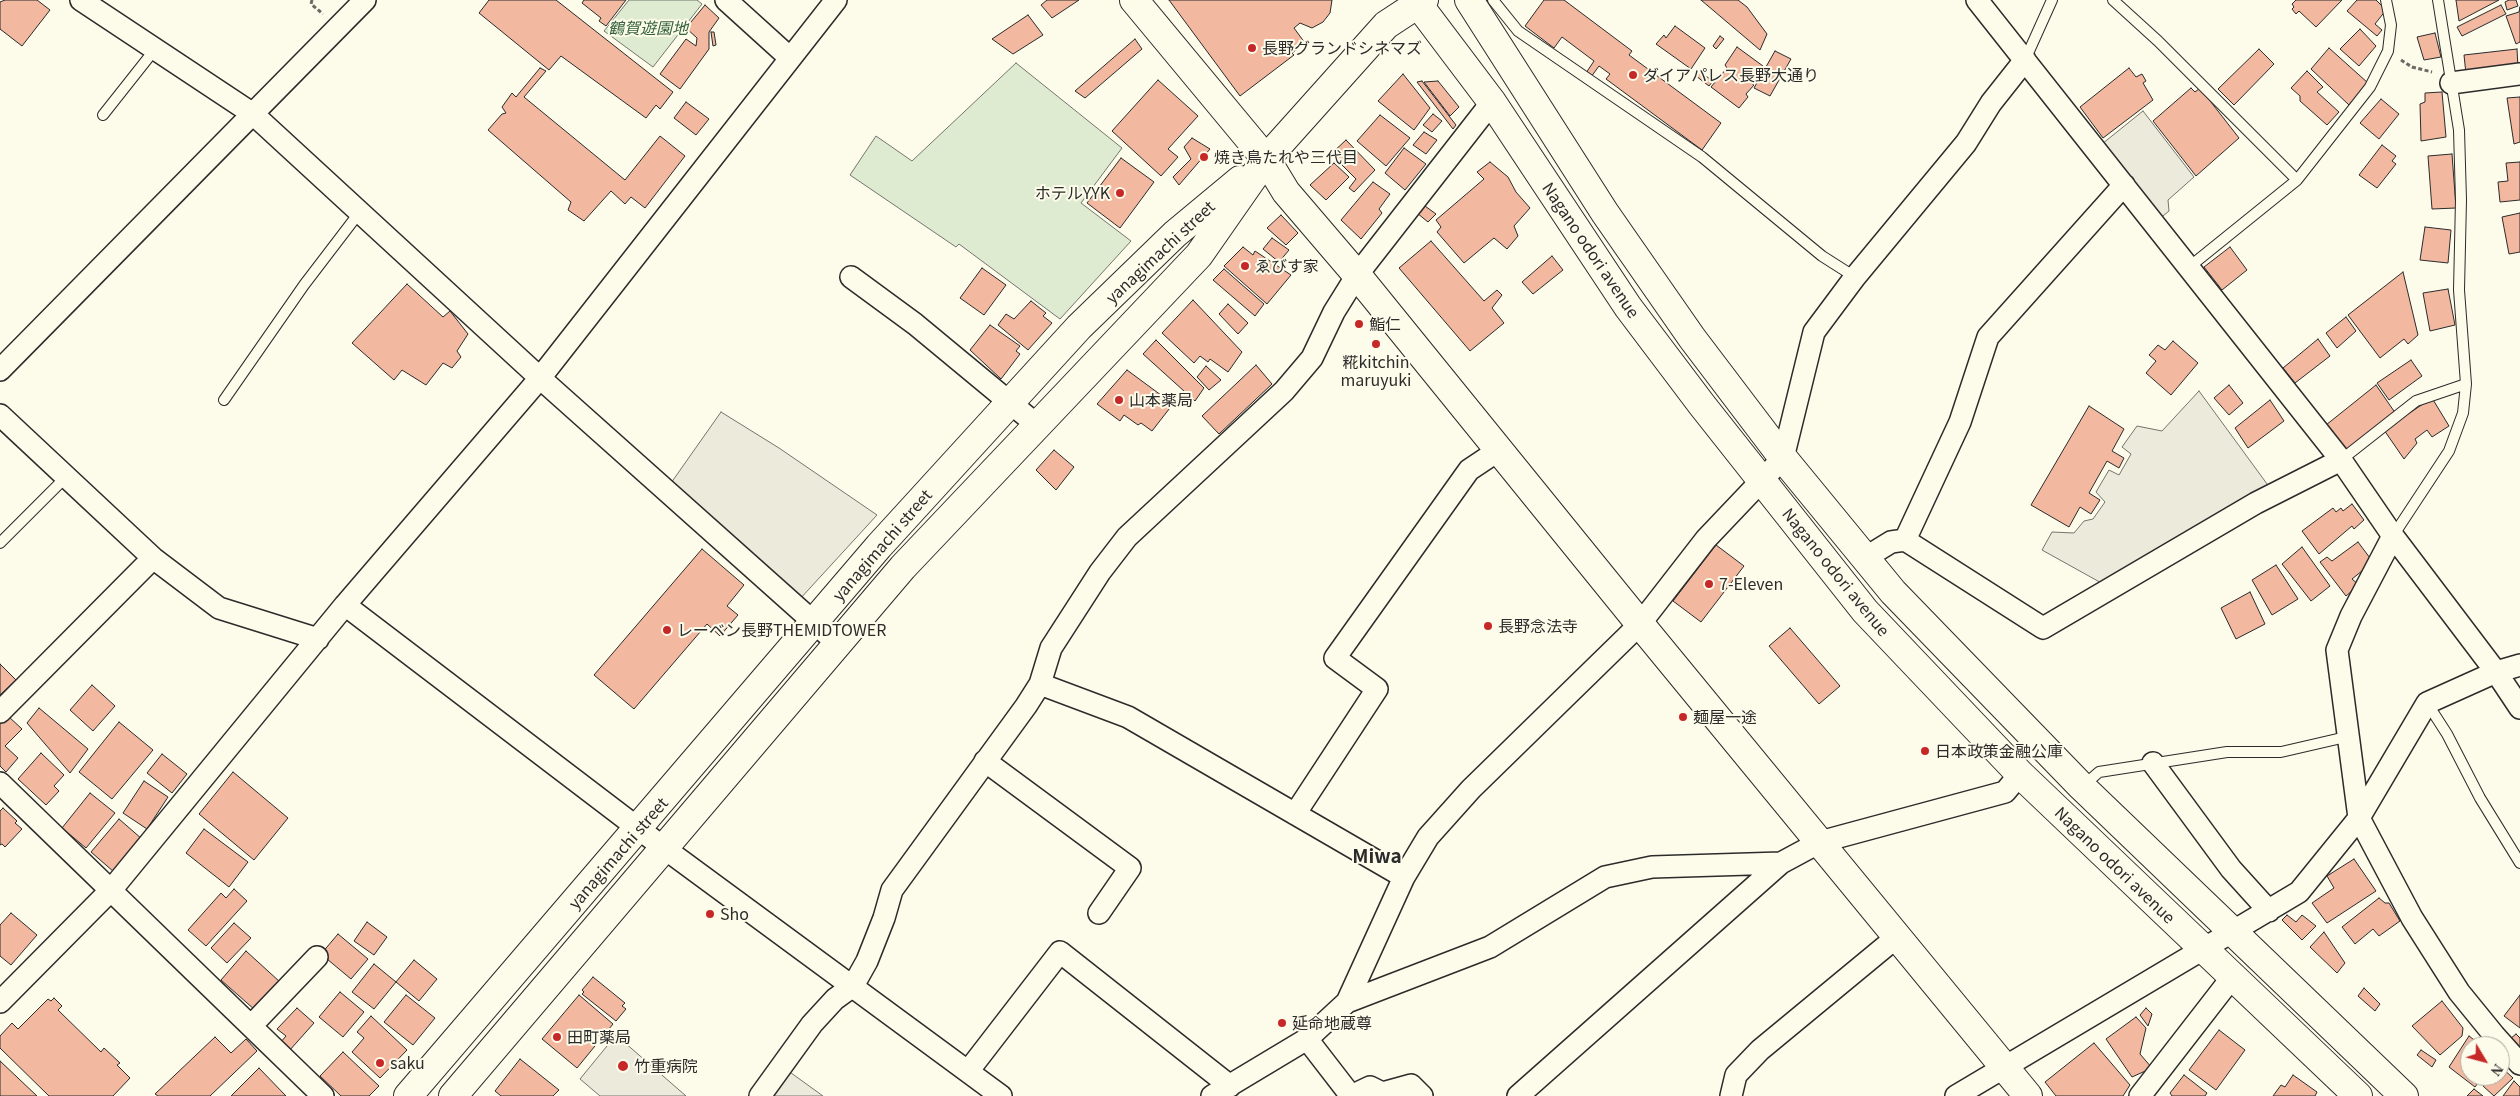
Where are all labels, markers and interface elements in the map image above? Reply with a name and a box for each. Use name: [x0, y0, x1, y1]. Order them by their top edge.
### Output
park label: 鶴賀遊園地: [608, 18, 688, 38]
place label: 長野グランドシネマズ: [1262, 38, 1422, 58]
marker: 長野グランドシネマズ: [1246, 42, 1258, 54]
place label: ダイアパレス長野大通り: [1643, 65, 1819, 85]
marker: ダイアパレス長野大通り: [1627, 69, 1639, 81]
place label: 焼き鳥たれや三代目: [1214, 147, 1358, 167]
marker: 焼き鳥たれや三代目: [1198, 151, 1210, 163]
street label: Nagano odori avenue: [1539, 179, 1643, 321]
place label: ホテルYYK: [1035, 183, 1110, 203]
marker: ホテルYYK: [1114, 187, 1126, 199]
street label: yanagimachi street: [1102, 197, 1218, 307]
place label: ゑびす家: [1255, 256, 1319, 276]
marker: ゑびす家: [1239, 260, 1251, 272]
place label: 鮨仁: [1369, 314, 1401, 334]
marker: 鮨仁: [1353, 318, 1365, 330]
marker: 糀kitchin maruyuki: [1370, 338, 1382, 350]
place label: 糀kitchin maruyuki: [1340, 352, 1412, 390]
place label: 山本薬局: [1129, 390, 1193, 410]
marker: 山本薬局: [1113, 394, 1125, 406]
street label: yanagimachi street: [828, 485, 936, 605]
street label: Nagano odori avenue: [1778, 504, 1894, 640]
place label: 7-Eleven: [1719, 574, 1783, 594]
marker: 7-Eleven: [1703, 578, 1715, 590]
place label: 長野念法寺: [1498, 616, 1578, 636]
place label: レーベン長野THEMIDTOWER: [677, 620, 886, 640]
marker: 長野念法寺: [1482, 620, 1494, 632]
marker: レーベン長野THEMIDTOWER: [661, 624, 673, 636]
place label: 麺屋一途: [1693, 707, 1757, 727]
marker: 麺屋一途: [1677, 711, 1689, 723]
place label: 日本政策金融公庫: [1935, 741, 2063, 761]
marker: 日本政策金融公庫: [1919, 745, 1931, 757]
street label: yanagimachi street: [564, 793, 672, 913]
street label: Nagano odori avenue: [2051, 803, 2179, 927]
district label: Miwa: [1352, 845, 1402, 867]
place label: Sho: [720, 904, 749, 924]
marker: Sho: [704, 908, 716, 920]
place label: 延命地蔵尊: [1292, 1013, 1372, 1033]
marker: 延命地蔵尊: [1276, 1017, 1288, 1029]
place label: 田町薬局: [567, 1027, 631, 1047]
marker: 田町薬局: [551, 1031, 563, 1043]
north arrow: [2460, 1036, 2510, 1086]
place label: saku: [390, 1053, 425, 1073]
place label: 竹重病院: [634, 1056, 698, 1076]
marker: saku: [374, 1057, 386, 1069]
marker: 竹重病院: [616, 1059, 630, 1073]
text: N: [2488, 1061, 2506, 1078]

